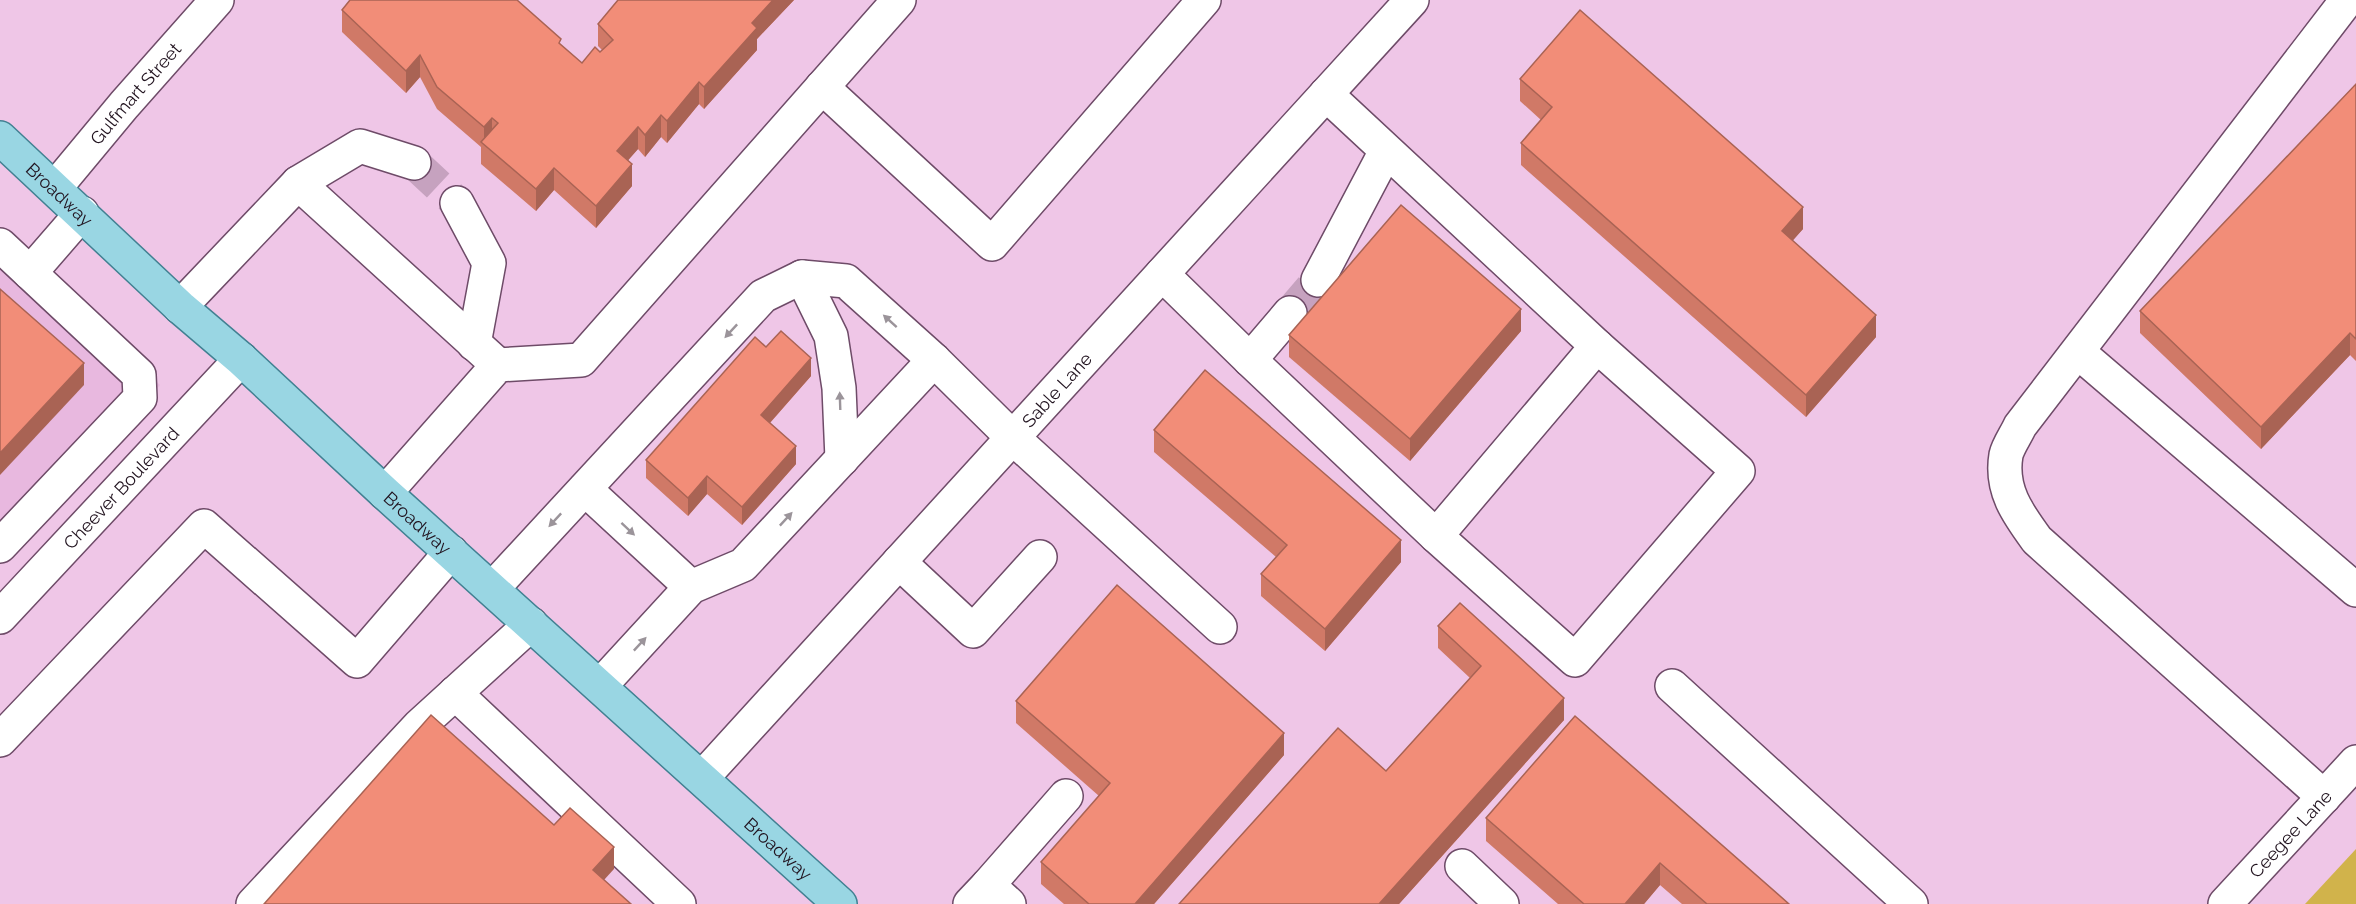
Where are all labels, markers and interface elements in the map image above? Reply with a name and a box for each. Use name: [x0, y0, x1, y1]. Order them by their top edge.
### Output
street label: Gulfmart Street: [85, 38, 185, 148]
street label: Broadway: [22, 158, 98, 231]
one-way arrow: [883, 315, 898, 328]
one-way arrow: [724, 324, 738, 338]
street label: Sable Lane: [1017, 348, 1096, 431]
one-way arrow: [835, 391, 844, 410]
street label: Cheever Boulevard: [59, 422, 183, 553]
street label: Broadway: [380, 487, 456, 559]
one-way arrow: [548, 513, 562, 528]
one-way arrow: [778, 513, 792, 527]
one-way arrow: [620, 521, 634, 535]
one-way arrow: [633, 636, 647, 651]
street label: Ceegee Lane: [2244, 785, 2336, 882]
street label: Broadway: [740, 813, 817, 884]

